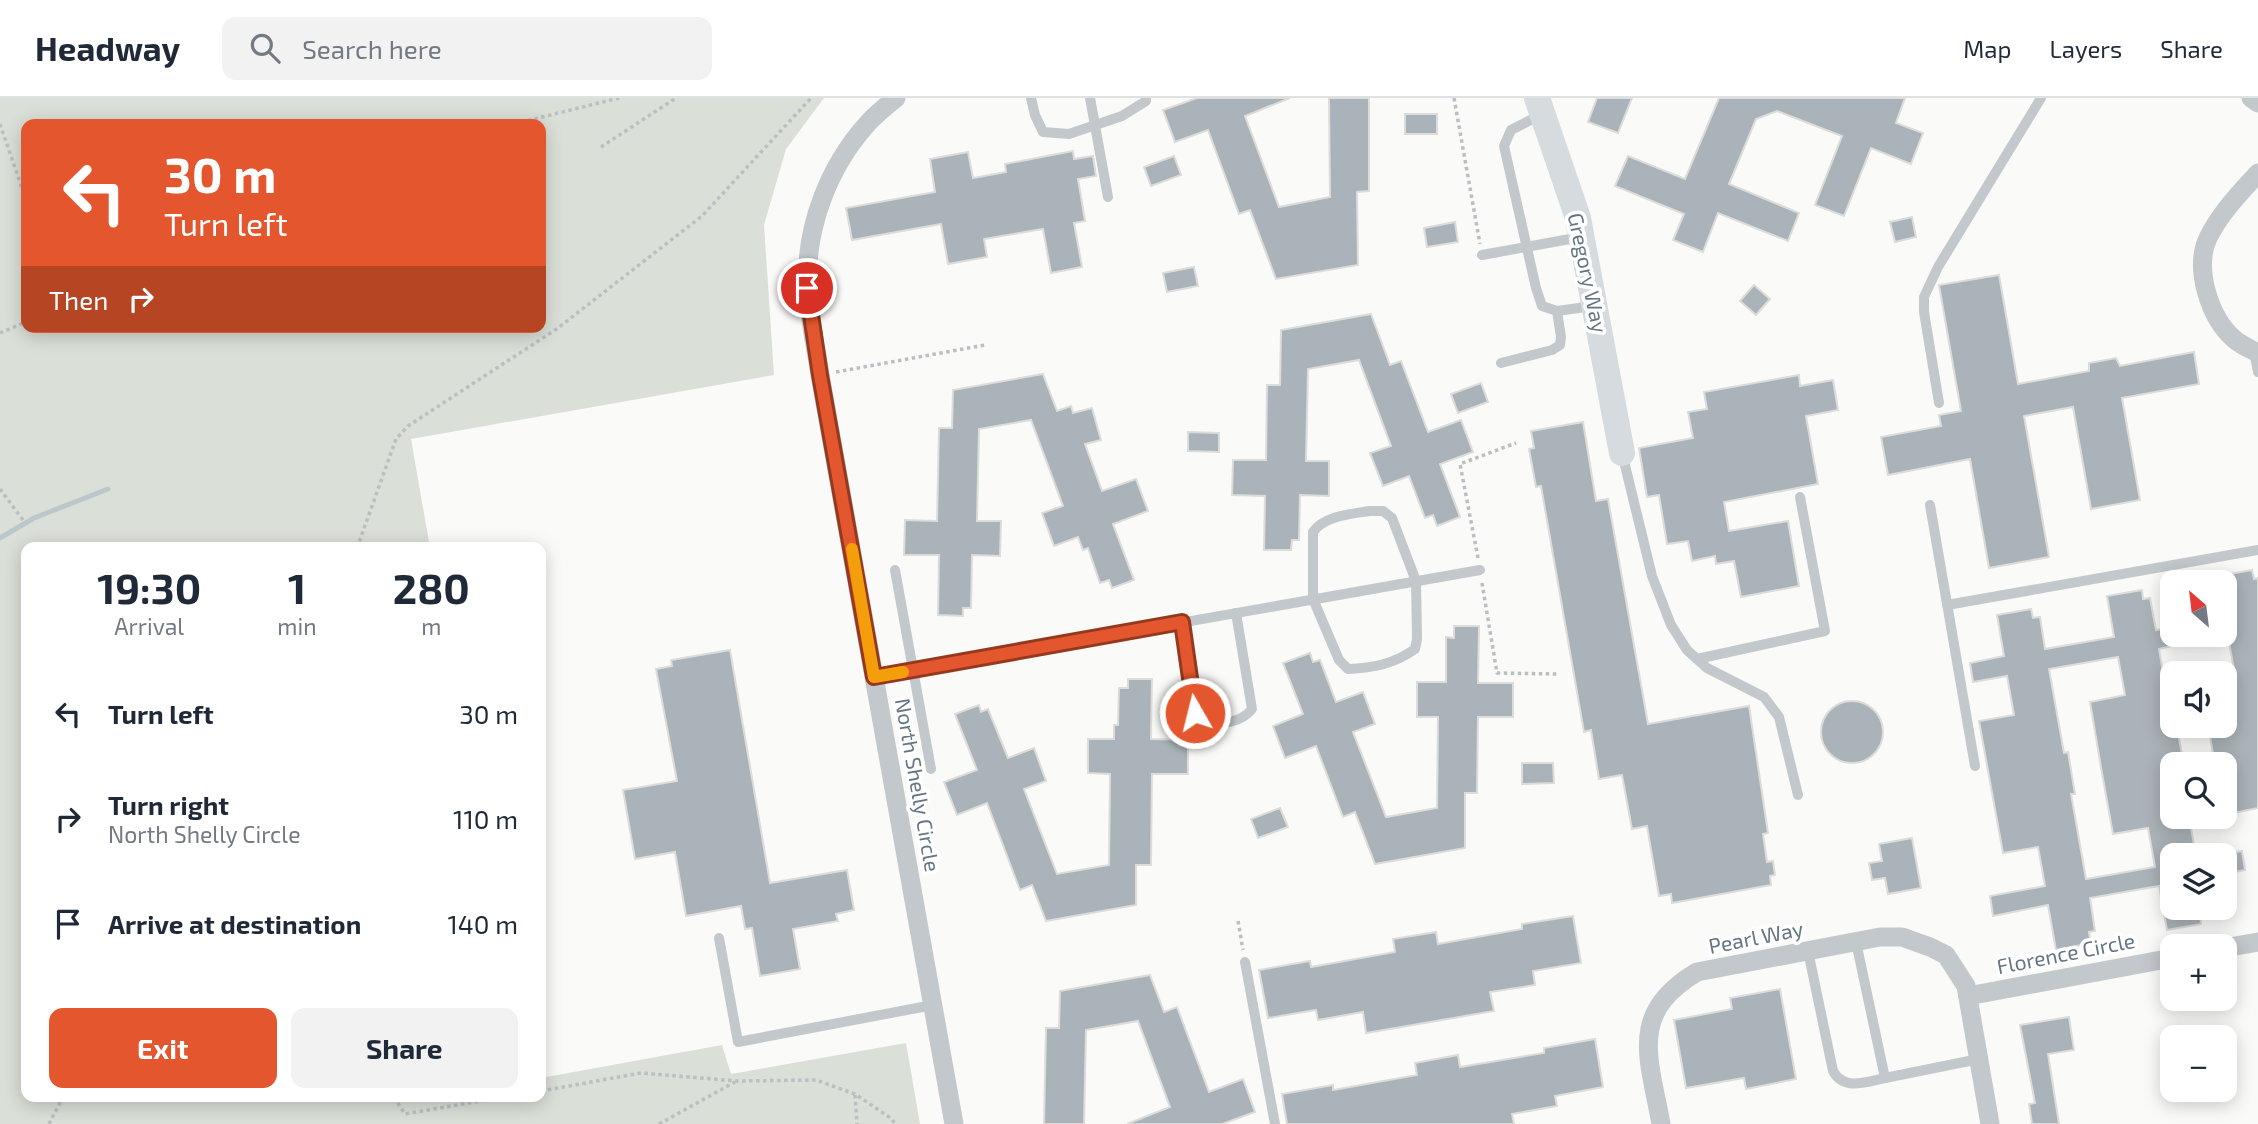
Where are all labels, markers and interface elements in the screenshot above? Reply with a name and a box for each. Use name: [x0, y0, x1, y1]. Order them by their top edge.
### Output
search box: [222, 17, 712, 80]
text: Headway: [35, 28, 180, 68]
icon: search: [246, 29, 284, 67]
text: Search here: [302, 33, 442, 64]
text: Map: [1963, 34, 2011, 63]
text: Layers: [2049, 34, 2122, 63]
text: Share: [2160, 34, 2223, 63]
text: 30 m: [164, 144, 276, 203]
icon: left: [49, 147, 140, 238]
text: Turn left: [164, 204, 288, 242]
street label: Gregory Way: [1564, 210, 1613, 335]
pin: [777, 258, 837, 318]
icon: arrive: [788, 269, 826, 307]
icon: right: [122, 280, 160, 318]
text: Then: [49, 284, 108, 315]
text: 19:30: [97, 562, 201, 612]
text: 1: [288, 562, 306, 612]
text: 280: [393, 562, 470, 612]
north arrow: [2160, 570, 2236, 648]
map controls: [2160, 570, 2237, 1102]
text: Arrival: [114, 612, 184, 640]
text: min: [277, 612, 317, 640]
text: m: [421, 612, 441, 640]
button: sound: [2160, 661, 2237, 738]
position arrow: [1158, 676, 1232, 750]
icon: left: [49, 695, 87, 733]
street label: North Shelly Circle: [891, 696, 946, 873]
text: Turn left: [108, 698, 214, 729]
text: 30 m: [459, 698, 518, 729]
button: search: [2160, 752, 2237, 829]
text: Turn right: [108, 789, 229, 820]
icon: right: [49, 800, 87, 838]
text: 110 m: [453, 803, 518, 834]
text: North Shelly Circle: [108, 820, 301, 848]
button: layers: [2160, 843, 2237, 920]
icon: arrive: [49, 905, 87, 943]
text: Arrive at destination: [108, 908, 361, 939]
text: 140 m: [447, 908, 518, 939]
street label: Pearl Way: [1706, 915, 1805, 958]
street label: Florence Circle: [1994, 927, 2137, 978]
button: +: [2160, 934, 2237, 1011]
button: Exit: [49, 1008, 277, 1088]
button: Share: [291, 1008, 518, 1088]
button: −: [2160, 1025, 2237, 1102]

